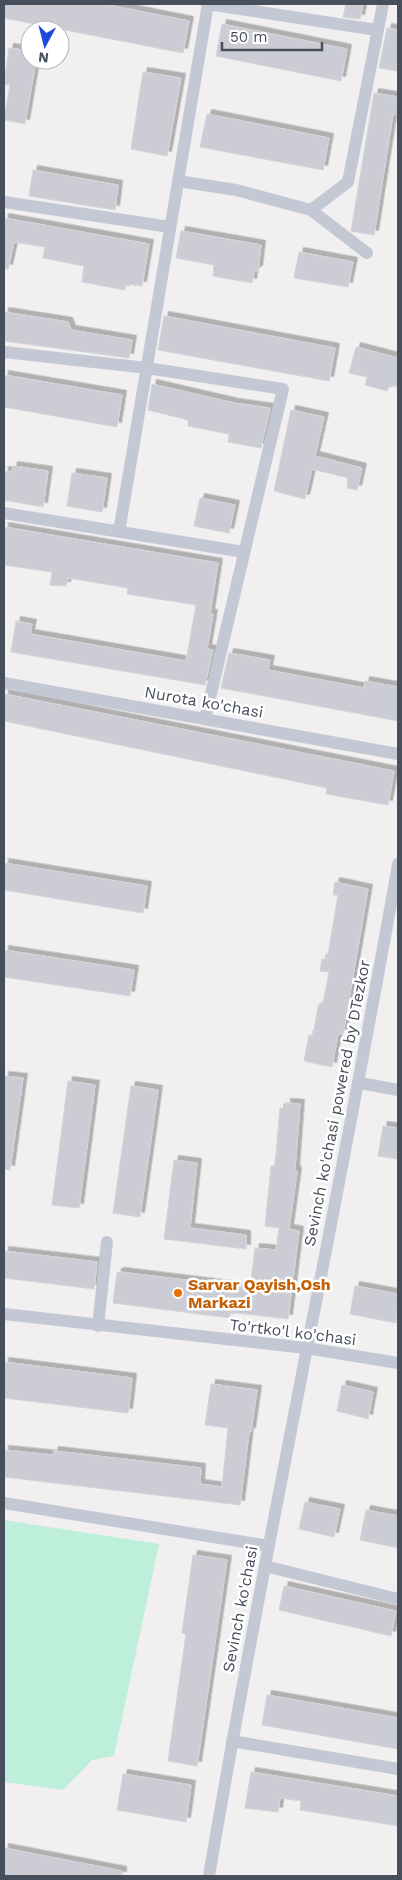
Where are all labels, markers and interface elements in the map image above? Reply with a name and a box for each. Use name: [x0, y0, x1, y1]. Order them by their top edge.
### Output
north arrow: [20, 20, 70, 70]
scale bar: [222, 20, 322, 52]
text: 50 m: [230, 28, 267, 46]
text: N: [37, 49, 50, 66]
street label: Nurota ko'chasi: [143, 682, 265, 722]
street label: Sevinch ko'chasi powered by DTezkor: [300, 958, 374, 1248]
place label: Sarvar Qayish,Osh Markazi: [188, 1275, 331, 1312]
marker: Sarvar Qayish,Osh Markazi: [172, 1287, 184, 1299]
street label: To'rtko'l ko'chasi: [229, 1315, 357, 1349]
street label: Sevinch ko'chasi: [218, 1544, 262, 1674]

